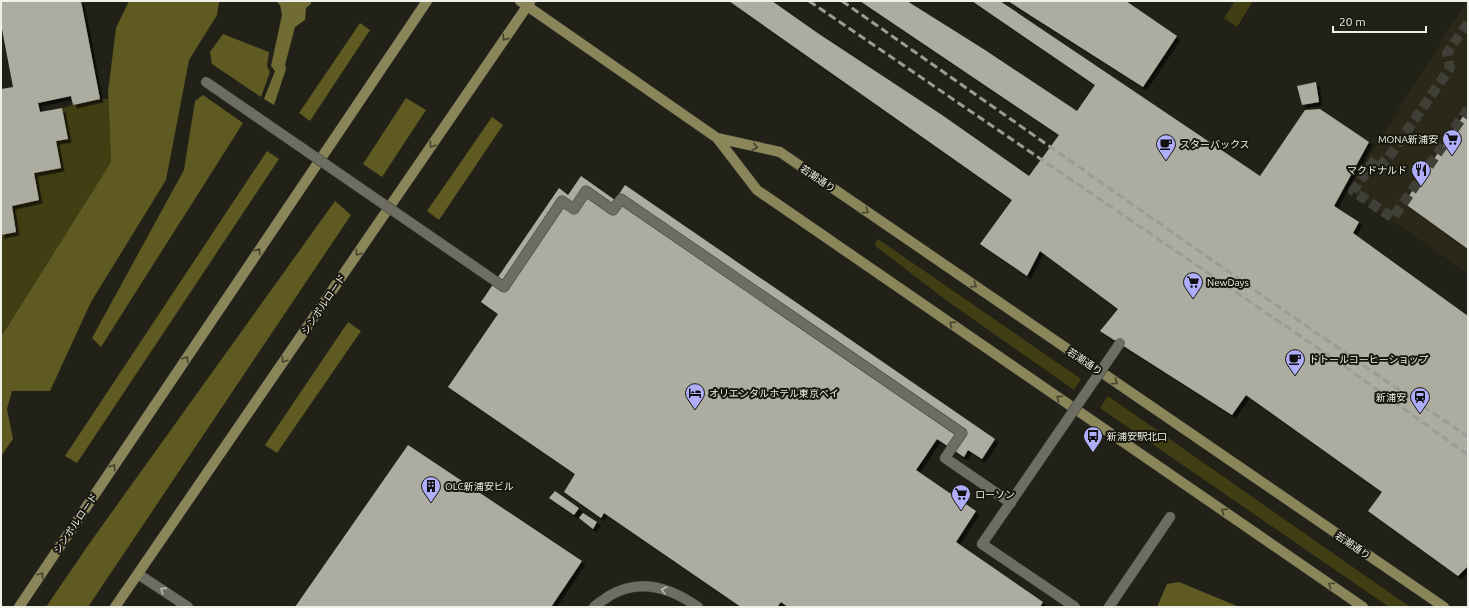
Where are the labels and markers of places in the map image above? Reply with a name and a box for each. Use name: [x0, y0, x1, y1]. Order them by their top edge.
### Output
supermarket icon: MONA新浦安: [1441, 128, 1463, 156]
cafe icon: スターバックス: [1155, 133, 1177, 161]
place label: MONA新浦安: [1378, 134, 1438, 145]
place label: スターバックス: [1180, 139, 1250, 150]
restaurant icon: マクドナルド: [1410, 159, 1432, 187]
place label: マクドナルド: [1347, 165, 1407, 176]
supermarket icon: NewDays: [1182, 271, 1204, 299]
place label: NewDays: [1207, 277, 1249, 288]
cafe icon: ドトールコーヒーショップ: [1284, 348, 1306, 376]
place label: ドトールコーヒーショップ: [1309, 354, 1429, 365]
hotel icon: オリエンタルホテル東京ベイ: [684, 382, 706, 410]
station icon: 新浦安: [1409, 386, 1431, 414]
place label: オリエンタルホテル東京ベイ: [709, 388, 839, 399]
place label: 新浦安: [1376, 392, 1406, 403]
bus stop icon: 新浦安駅北口: [1082, 425, 1104, 453]
place label: 新浦安駅北口: [1107, 431, 1167, 442]
building icon: OLC新浦安ビル: [420, 475, 442, 503]
place label: OLC新浦安ビル: [445, 481, 514, 492]
supermarket icon: ローソン: [950, 483, 972, 511]
place label: ローソン: [975, 489, 1015, 500]

